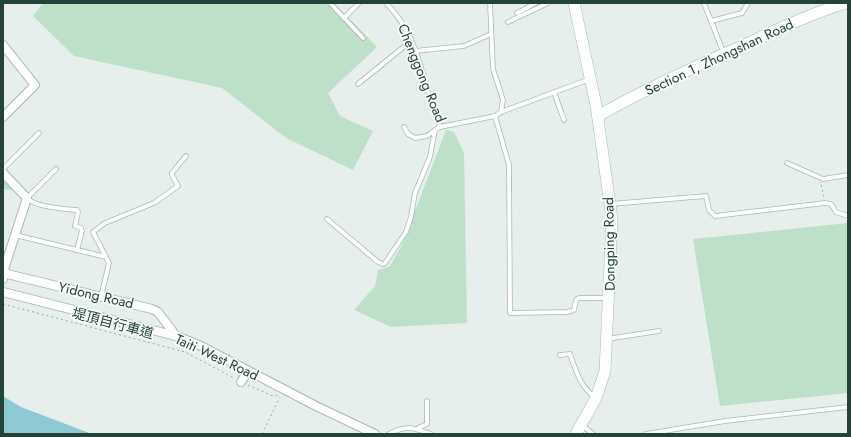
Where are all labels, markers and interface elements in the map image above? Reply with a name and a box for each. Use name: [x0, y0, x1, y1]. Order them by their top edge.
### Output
street label: Section 1, Zhongshan Road: [641, 14, 797, 100]
street label: Chenggong Road: [393, 21, 451, 125]
street label: Dongping Road: [598, 197, 620, 291]
street label: Yidong Road: [56, 277, 136, 313]
street label: 堤頂自行車道: [70, 302, 156, 344]
street label: Taiti West Road: [172, 329, 262, 385]

